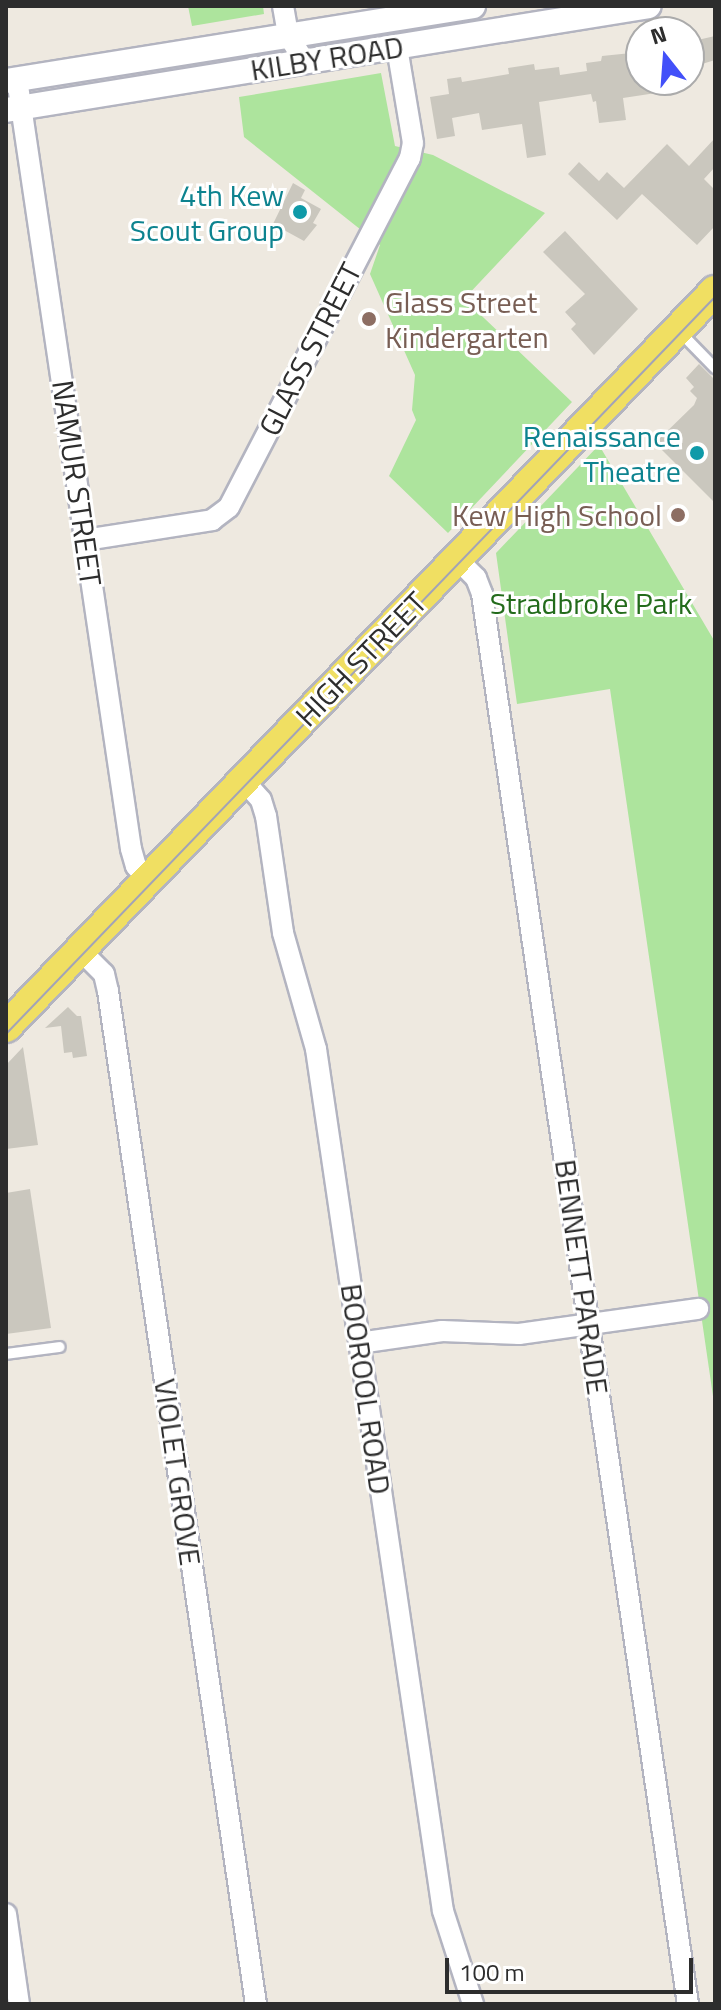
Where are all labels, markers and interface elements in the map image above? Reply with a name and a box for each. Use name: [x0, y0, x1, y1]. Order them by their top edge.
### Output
north arrow: [625, 16, 705, 96]
text: N: [646, 16, 671, 53]
street label: KILBY ROAD: [248, 28, 406, 88]
place label: 4th Kew Scout Group: [130, 177, 284, 248]
marker: 4th Kew Scout Group: [291, 203, 309, 221]
street label: GLASS STREET: [251, 257, 369, 441]
place label: Glass Street Kindergarten: [385, 284, 549, 354]
marker: Glass Street Kindergarten: [360, 310, 378, 328]
street label: NAMUR STREET: [45, 378, 109, 588]
place label: Renaissance Theatre: [523, 418, 681, 488]
marker: Renaissance Theatre: [688, 444, 706, 462]
place label: Kew High School: [452, 497, 662, 533]
marker: Kew High School: [669, 506, 687, 524]
street label: HIGH STREET: [288, 584, 434, 734]
park label: Stradbroke Park: [490, 585, 692, 621]
street label: BENNETT PARADE: [548, 1157, 616, 1397]
street label: BOOROOL ROAD: [333, 1281, 399, 1497]
street label: VIOLET GROVE: [147, 1376, 209, 1568]
scale bar: [449, 1942, 697, 1992]
text: 100 m: [459, 1954, 525, 1990]

